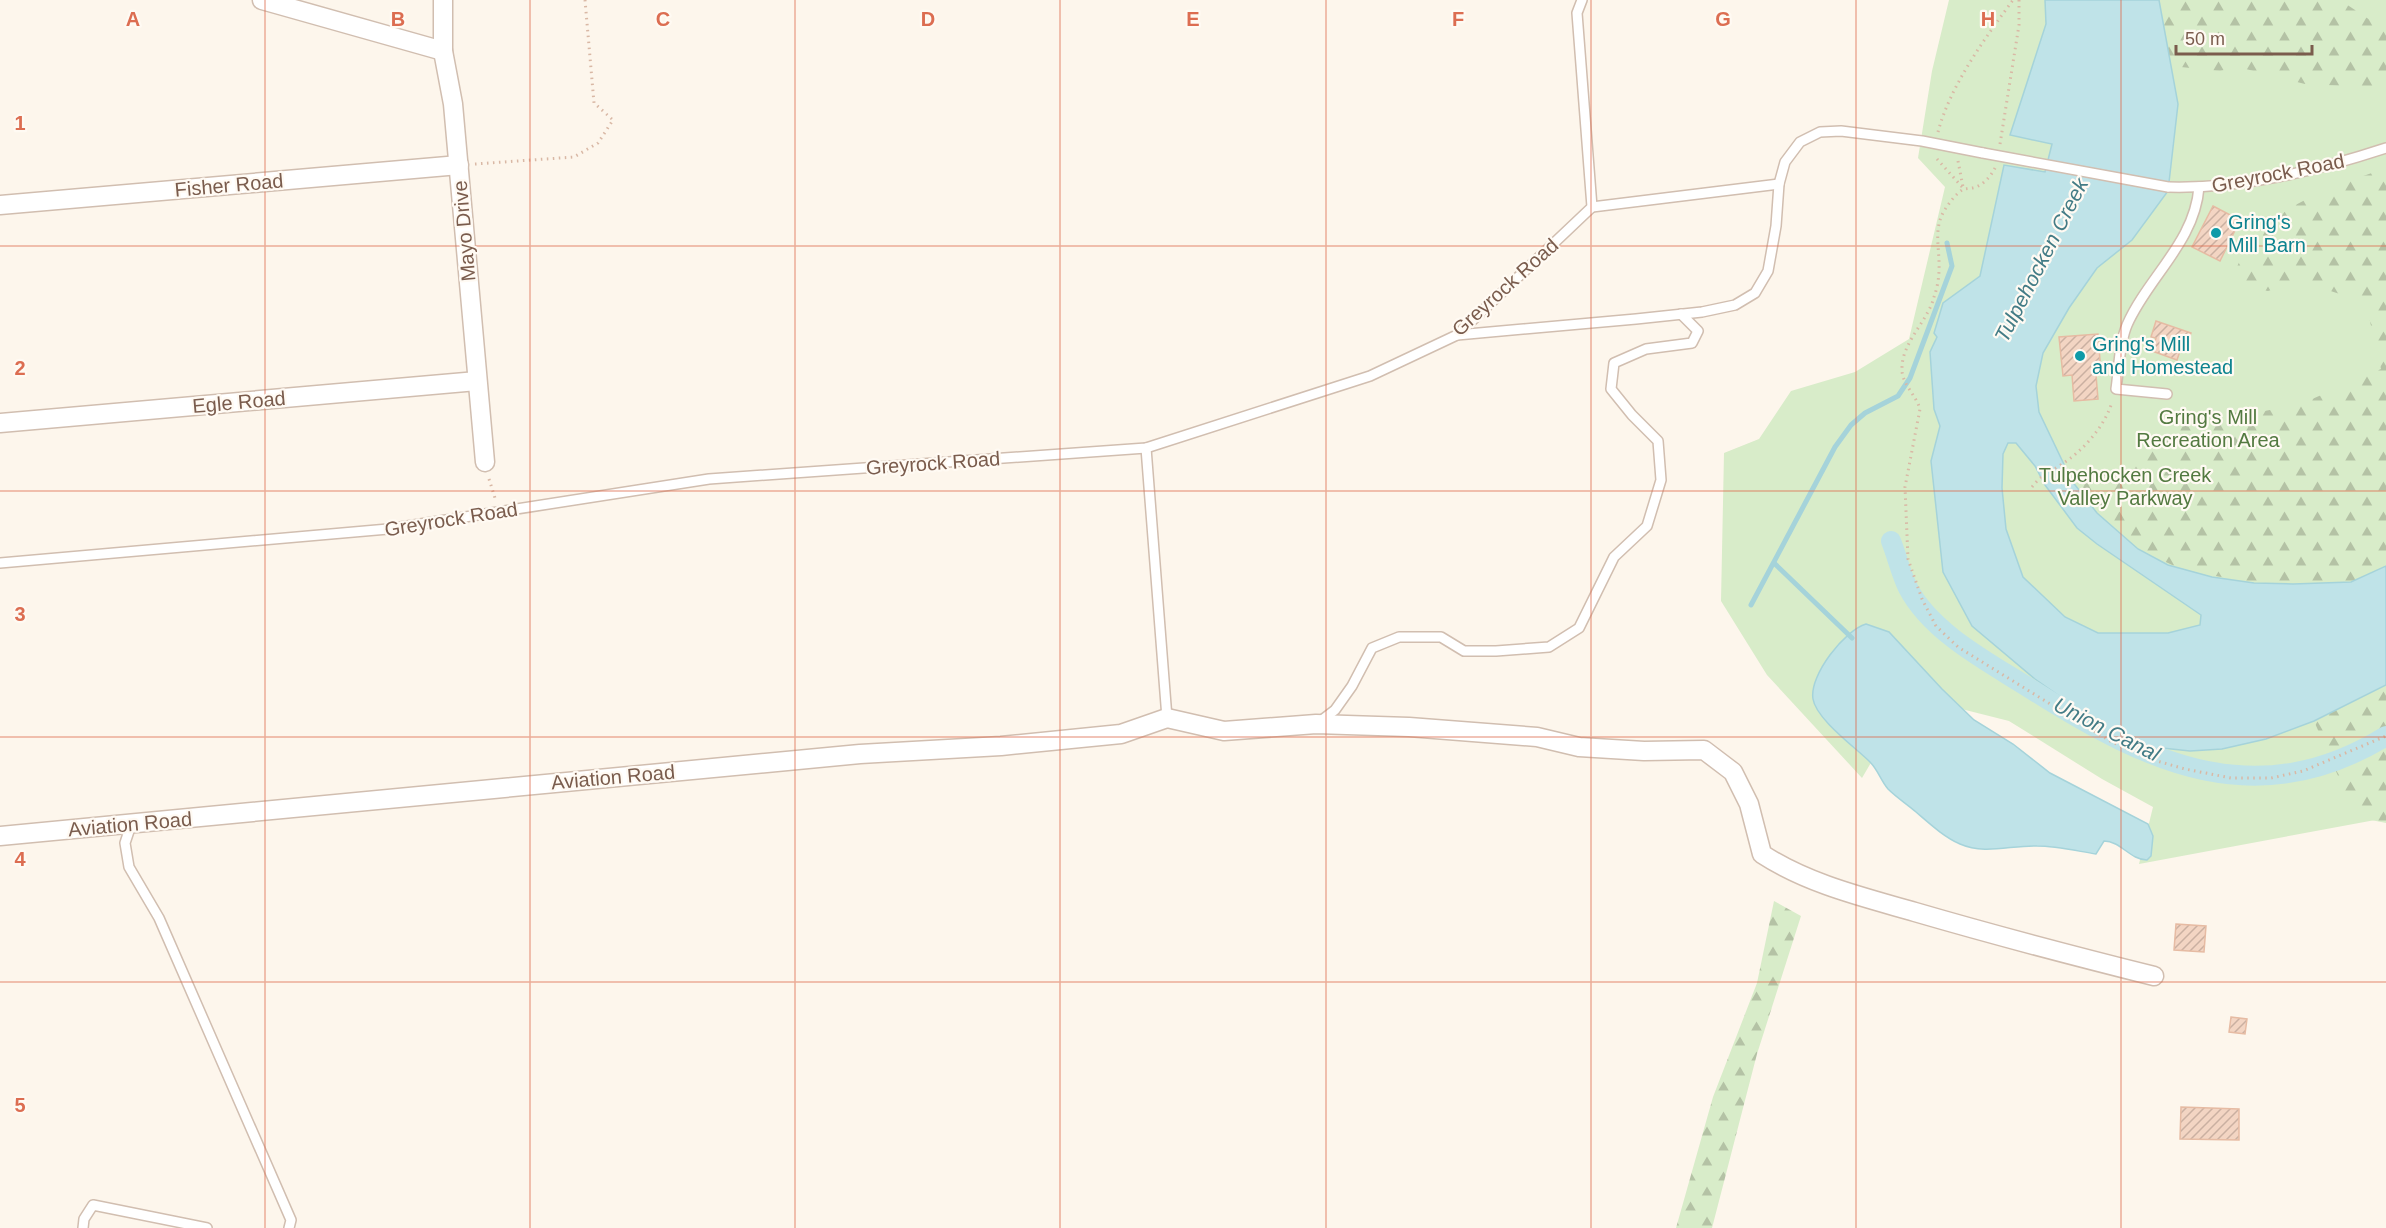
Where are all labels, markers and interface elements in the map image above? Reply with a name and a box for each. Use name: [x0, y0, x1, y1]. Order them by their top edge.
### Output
text: A: [126, 8, 140, 30]
text: B: [391, 8, 405, 30]
text: C: [656, 8, 670, 30]
text: D: [921, 8, 935, 30]
text: E: [1186, 8, 1200, 30]
text: F: [1452, 8, 1464, 30]
text: G: [1715, 8, 1731, 30]
text: H: [1981, 8, 1995, 30]
scale bar: [2176, 18, 2312, 56]
text: 50 m: [2185, 29, 2225, 49]
text: 1: [14, 112, 26, 134]
street label: Greyrock Road: [2210, 149, 2346, 197]
street label: Fisher Road: [174, 169, 284, 201]
water label: Tulpehocken Creek: [1990, 173, 2093, 346]
street label: Mayo Drive: [449, 180, 479, 282]
place label: Gring's Mill Barn: [2228, 211, 2306, 256]
marker: Gring's Mill Barn: [2209, 226, 2223, 240]
street label: Greyrock Road: [1448, 234, 1562, 340]
place label: Gring's Mill and Homestead: [2092, 333, 2233, 378]
marker: Gring's Mill and Homestead: [2073, 349, 2087, 363]
text: 2: [14, 357, 26, 379]
street label: Egle Road: [192, 387, 286, 417]
park label: Gring's Mill Recreation Area: [2136, 406, 2281, 451]
street label: Greyrock Road: [865, 447, 1001, 479]
park label: Tulpehocken Creek Valley Parkway: [2039, 464, 2212, 509]
street label: Greyrock Road: [383, 498, 519, 540]
text: 3: [14, 603, 26, 625]
water label: Union Canal: [2050, 693, 2165, 766]
street label: Aviation Road: [550, 761, 676, 793]
street label: Aviation Road: [67, 808, 193, 840]
text: 4: [14, 848, 26, 870]
text: 5: [14, 1094, 26, 1116]

